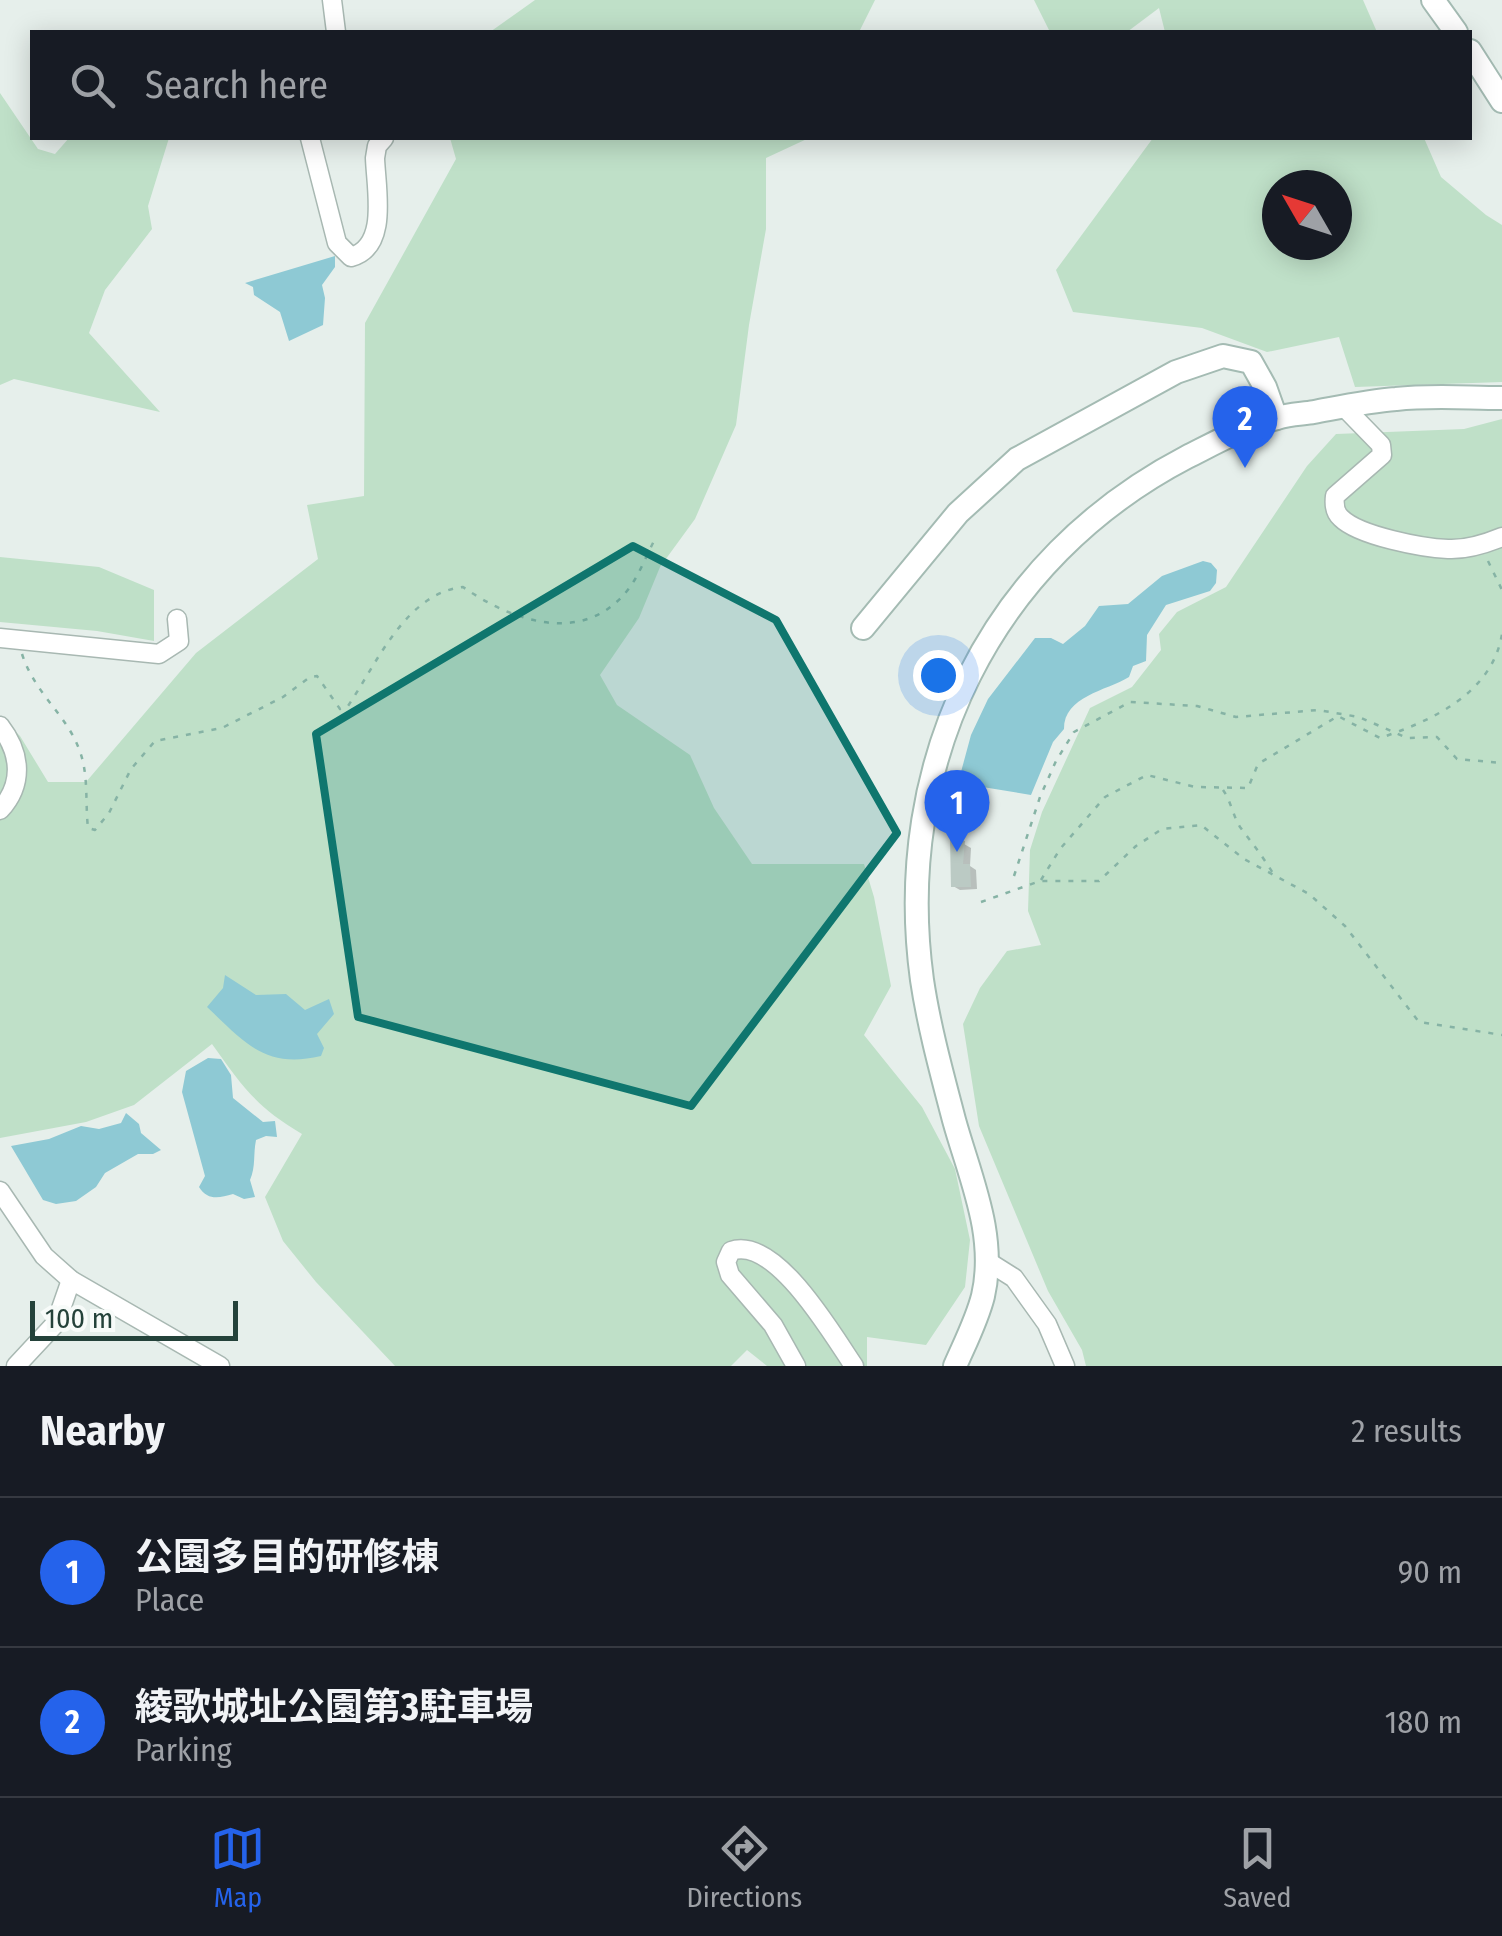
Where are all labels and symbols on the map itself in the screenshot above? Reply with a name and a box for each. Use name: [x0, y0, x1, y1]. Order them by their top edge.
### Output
north arrow: [1262, 170, 1352, 260]
pin: 2: [1212, 386, 1278, 468]
your location: [913, 650, 964, 701]
pin: 1: [924, 770, 990, 852]
scale bar: [30, 1296, 238, 1340]

